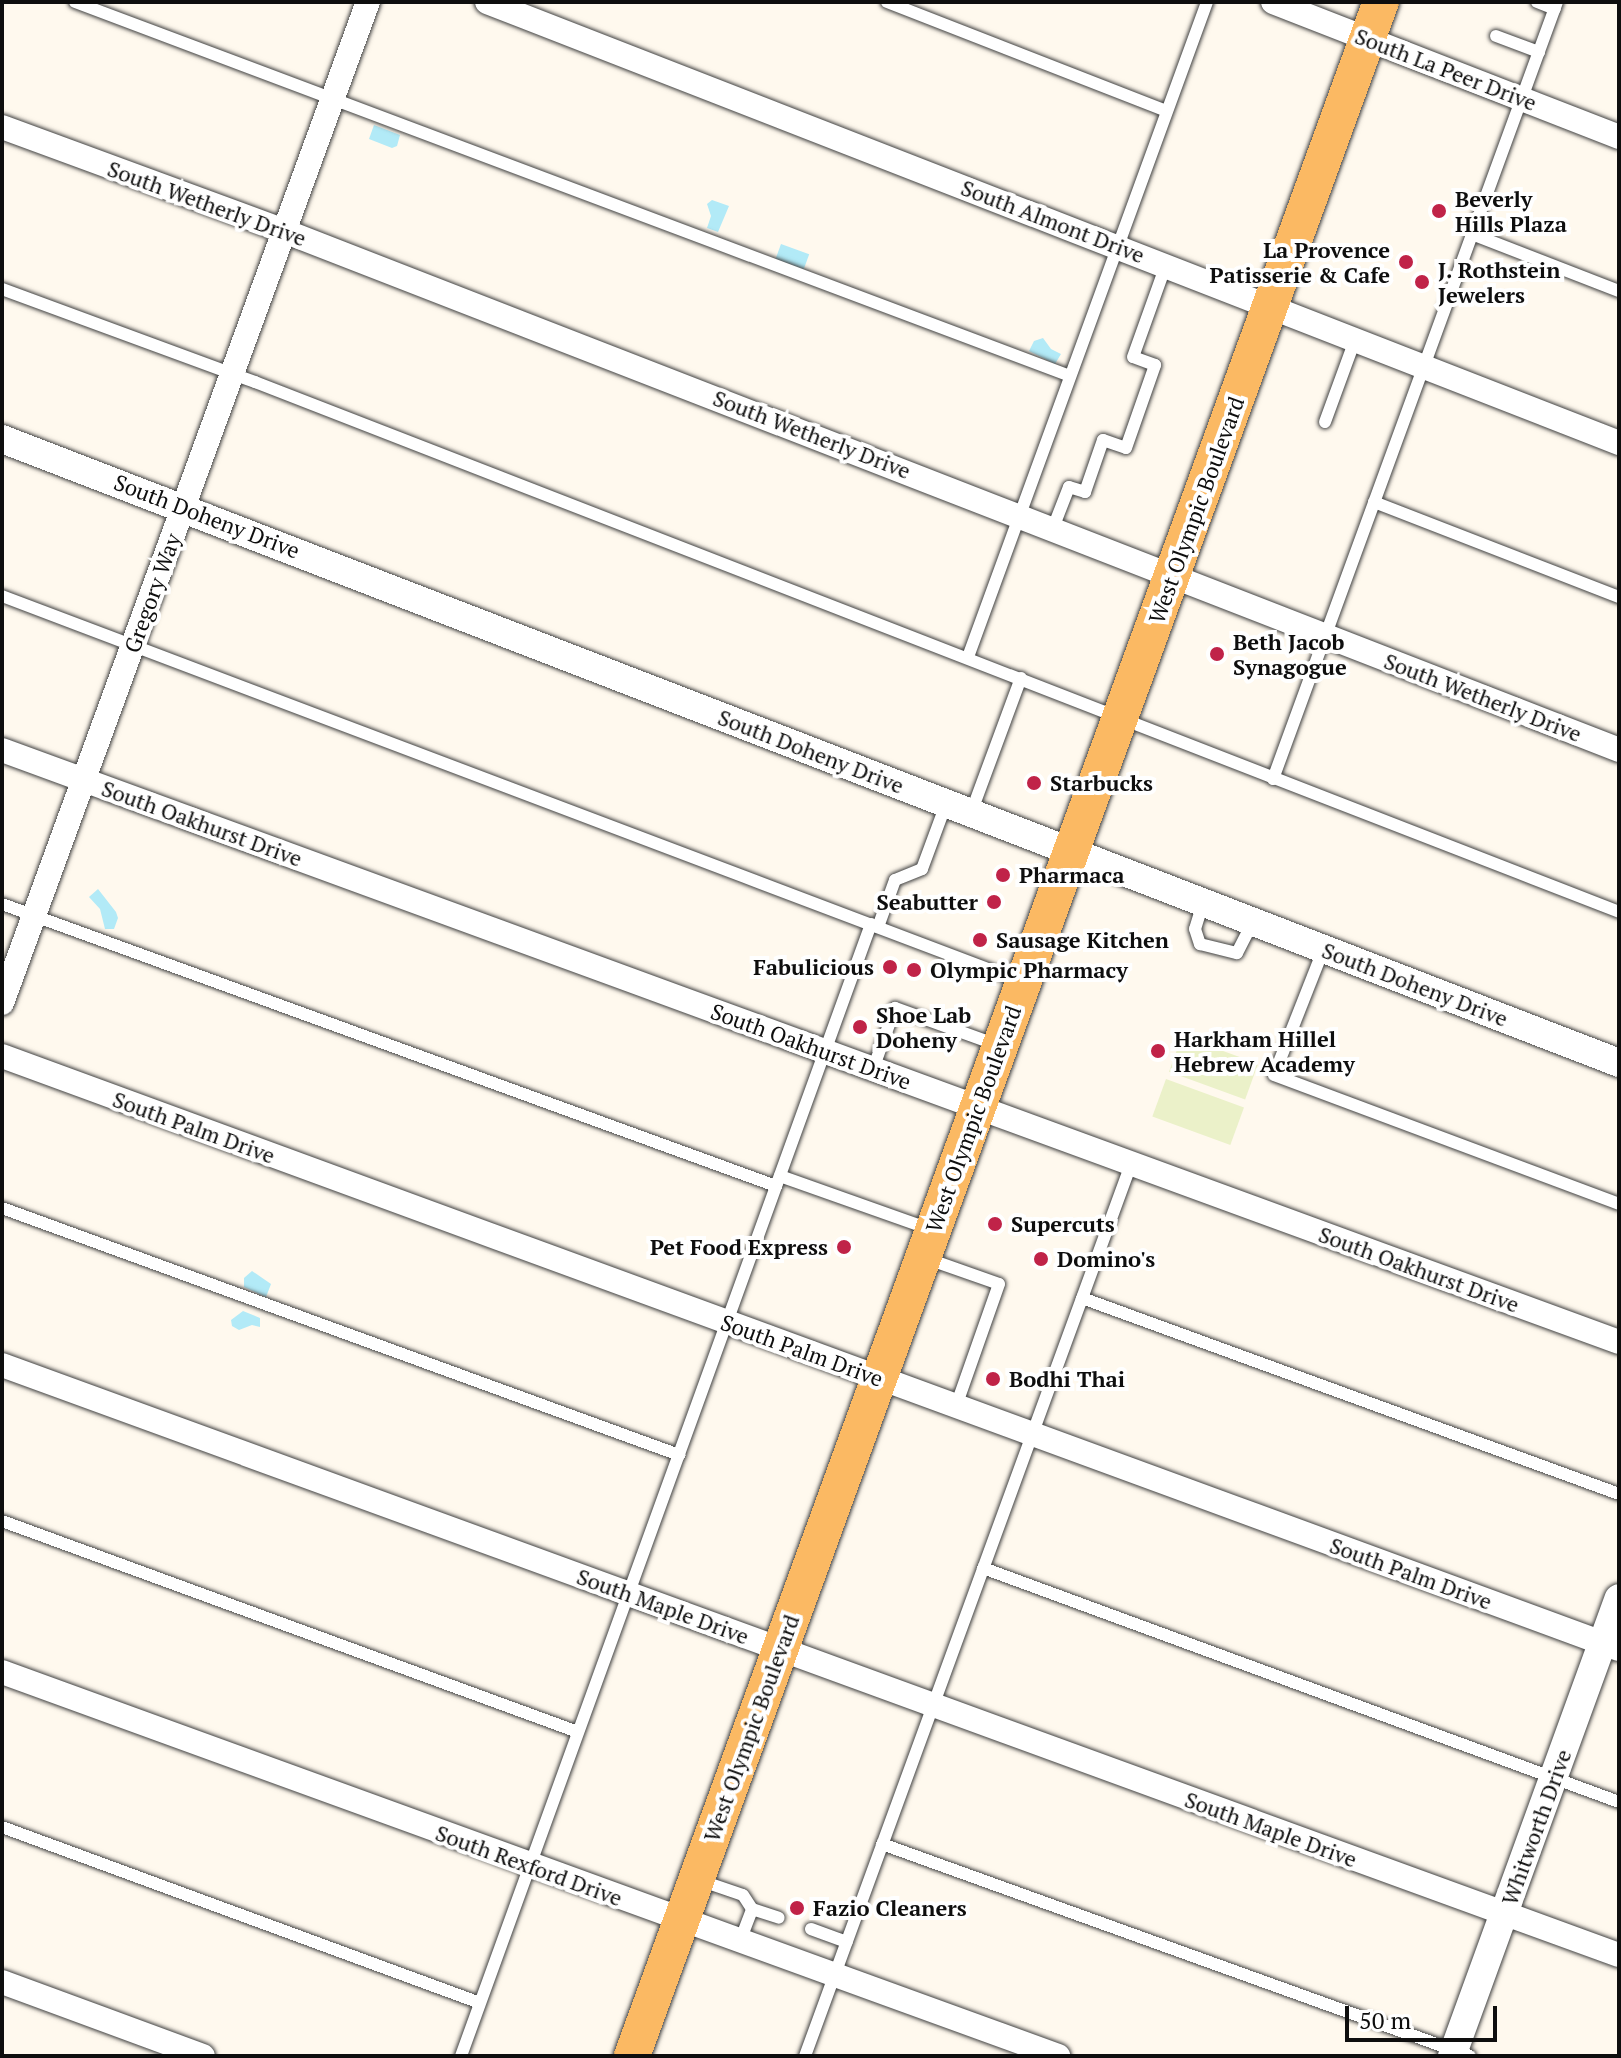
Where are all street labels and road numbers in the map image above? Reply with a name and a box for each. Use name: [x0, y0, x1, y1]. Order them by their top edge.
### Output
street label: South La Peer Drive: [1351, 22, 1541, 116]
street label: South Wetherly Drive: [104, 155, 310, 251]
street label: South Almont Drive: [957, 174, 1149, 268]
street label: South Wetherly Drive: [710, 384, 914, 484]
street label: West Olympic Boulevard: [1143, 393, 1249, 627]
street label: South Doheny Drive: [110, 468, 304, 564]
street label: Gregory Way: [118, 530, 186, 656]
street label: South Wetherly Drive: [1381, 647, 1585, 747]
street label: South Doheny Drive: [714, 703, 908, 799]
street label: South Oakhurst Drive: [98, 774, 306, 872]
street label: South Doheny Drive: [1318, 936, 1512, 1032]
street label: South Oakhurst Drive: [707, 997, 915, 1095]
street label: West Olympic Boulevard: [920, 1002, 1026, 1236]
street label: South Palm Drive: [109, 1085, 279, 1169]
street label: South Oakhurst Drive: [1315, 1220, 1523, 1318]
street label: South Palm Drive: [717, 1308, 887, 1392]
street label: South Palm Drive: [1326, 1531, 1496, 1615]
street label: South Maple Drive: [573, 1563, 753, 1649]
street label: West Olympic Boulevard: [698, 1611, 804, 1845]
street label: Whitworth Drive: [1496, 1746, 1576, 1908]
street label: South Maple Drive: [1181, 1786, 1361, 1872]
street label: South Rexford Drive: [432, 1819, 626, 1911]

